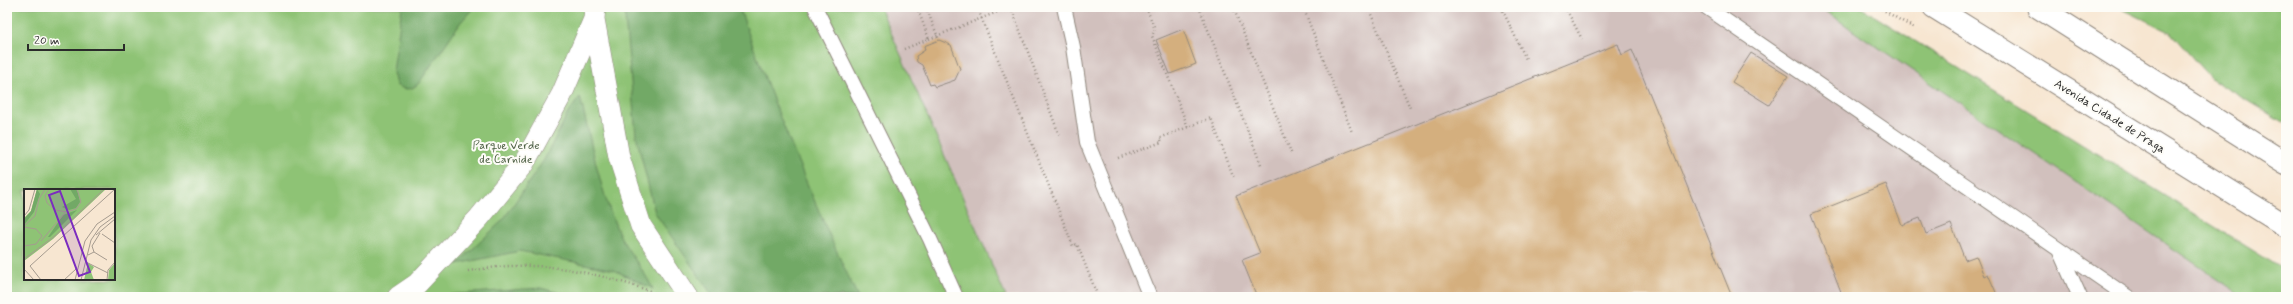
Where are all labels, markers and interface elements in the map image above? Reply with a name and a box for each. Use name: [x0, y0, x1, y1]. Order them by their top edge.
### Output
scale bar: [28, 26, 124, 52]
text: 20 m: [34, 33, 60, 49]
street label: Avenida Cidade de Praga: [2051, 76, 2168, 158]
park label: Parque Verde de Carnide: [472, 138, 540, 168]
inset map: [24, 189, 115, 280]

